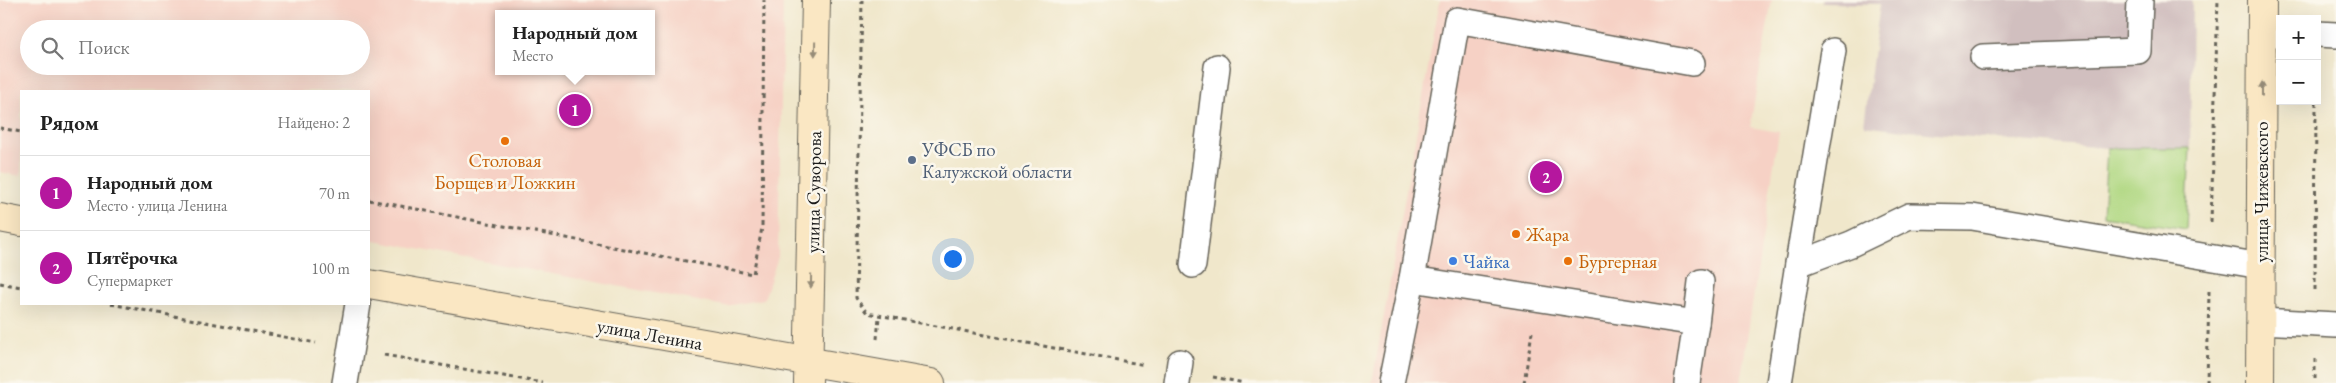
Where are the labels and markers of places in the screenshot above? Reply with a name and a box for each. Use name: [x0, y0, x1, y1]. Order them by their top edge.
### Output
pin: 1: [559, 91, 591, 129]
marker: Столовая Борщев и Ложкин: [499, 135, 511, 147]
place label: УФСБ по Калужской области: [921, 137, 1072, 184]
place label: Столовая Борщев и Ложкин: [434, 148, 576, 195]
marker: УФСБ по Калужской области: [906, 154, 918, 166]
pin: 2: [1530, 158, 1562, 196]
place label: Жара: [1525, 222, 1570, 247]
marker: Жара: [1510, 228, 1522, 240]
place label: Чайка: [1463, 249, 1510, 274]
place label: Бургерная: [1578, 249, 1658, 274]
marker: Чайка: [1447, 255, 1459, 267]
marker: Бургерная: [1562, 255, 1574, 267]

